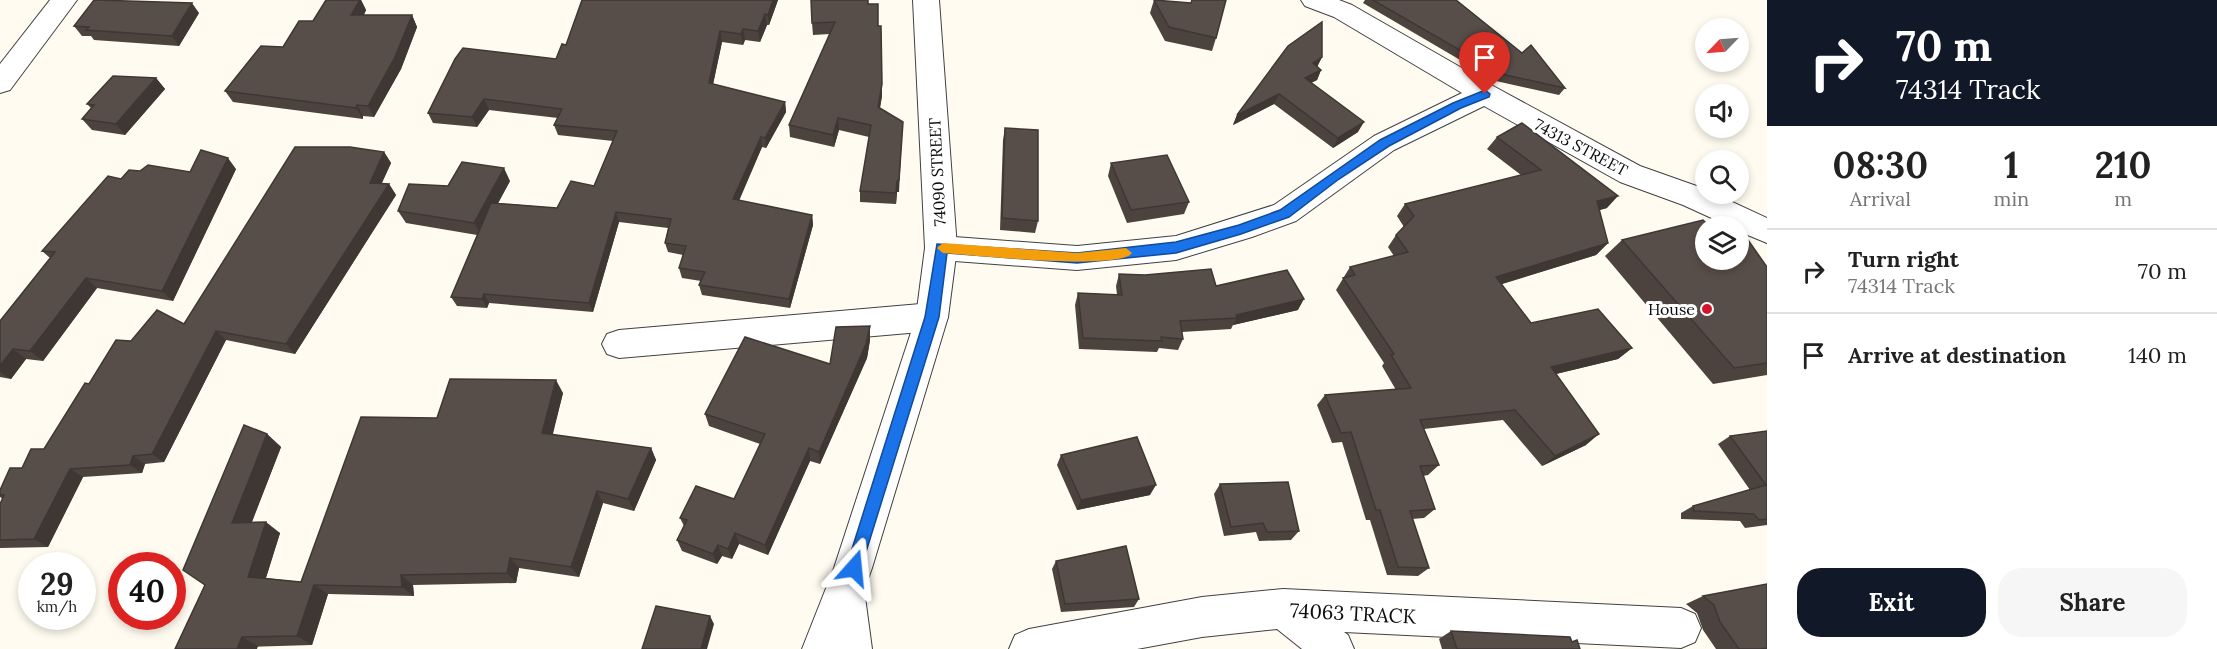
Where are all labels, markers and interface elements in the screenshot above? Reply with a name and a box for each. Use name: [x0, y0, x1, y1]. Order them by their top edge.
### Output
north arrow: [1695, 18, 1749, 72]
map controls: [1695, 18, 1749, 270]
text: 70 m: [1896, 19, 1992, 73]
icon: right: [1797, 24, 1875, 102]
pin: [1459, 32, 1510, 94]
icon: arrive: [1468, 41, 1501, 74]
text: 74314 Track: [1896, 72, 2040, 106]
button: sound: [1695, 84, 1749, 138]
street label: 74313 STREET: [1531, 114, 1631, 180]
street label: 74090 STREET: [924, 117, 950, 227]
text: 08:30: [1833, 142, 1928, 188]
text: 1: [2004, 142, 2019, 188]
text: 210: [2095, 142, 2151, 188]
button: search: [1695, 150, 1749, 204]
text: Arrival: [1850, 186, 1911, 211]
text: min: [1994, 186, 2029, 211]
text: m: [2114, 186, 2132, 211]
button: layers: [1695, 216, 1749, 270]
text: Turn right: [1848, 245, 1959, 273]
icon: right: [1797, 255, 1830, 288]
text: 70 m: [2138, 257, 2187, 285]
text: 74314 Track: [1848, 273, 1955, 298]
place label: House: [1648, 299, 1695, 319]
marker: House: [1700, 302, 1714, 316]
icon: arrive: [1797, 339, 1830, 372]
text: Arrive at destination: [1848, 341, 2066, 369]
text: 140 m: [2128, 341, 2187, 369]
position arrow: [822, 536, 886, 600]
speed limit sign: 40: [108, 552, 186, 630]
text: 29: [40, 565, 74, 603]
button: Exit: [1797, 568, 1986, 637]
button: Share: [1998, 568, 2187, 637]
text: km/h: [37, 597, 77, 616]
street label: 74063 TRACK: [1289, 597, 1417, 629]

